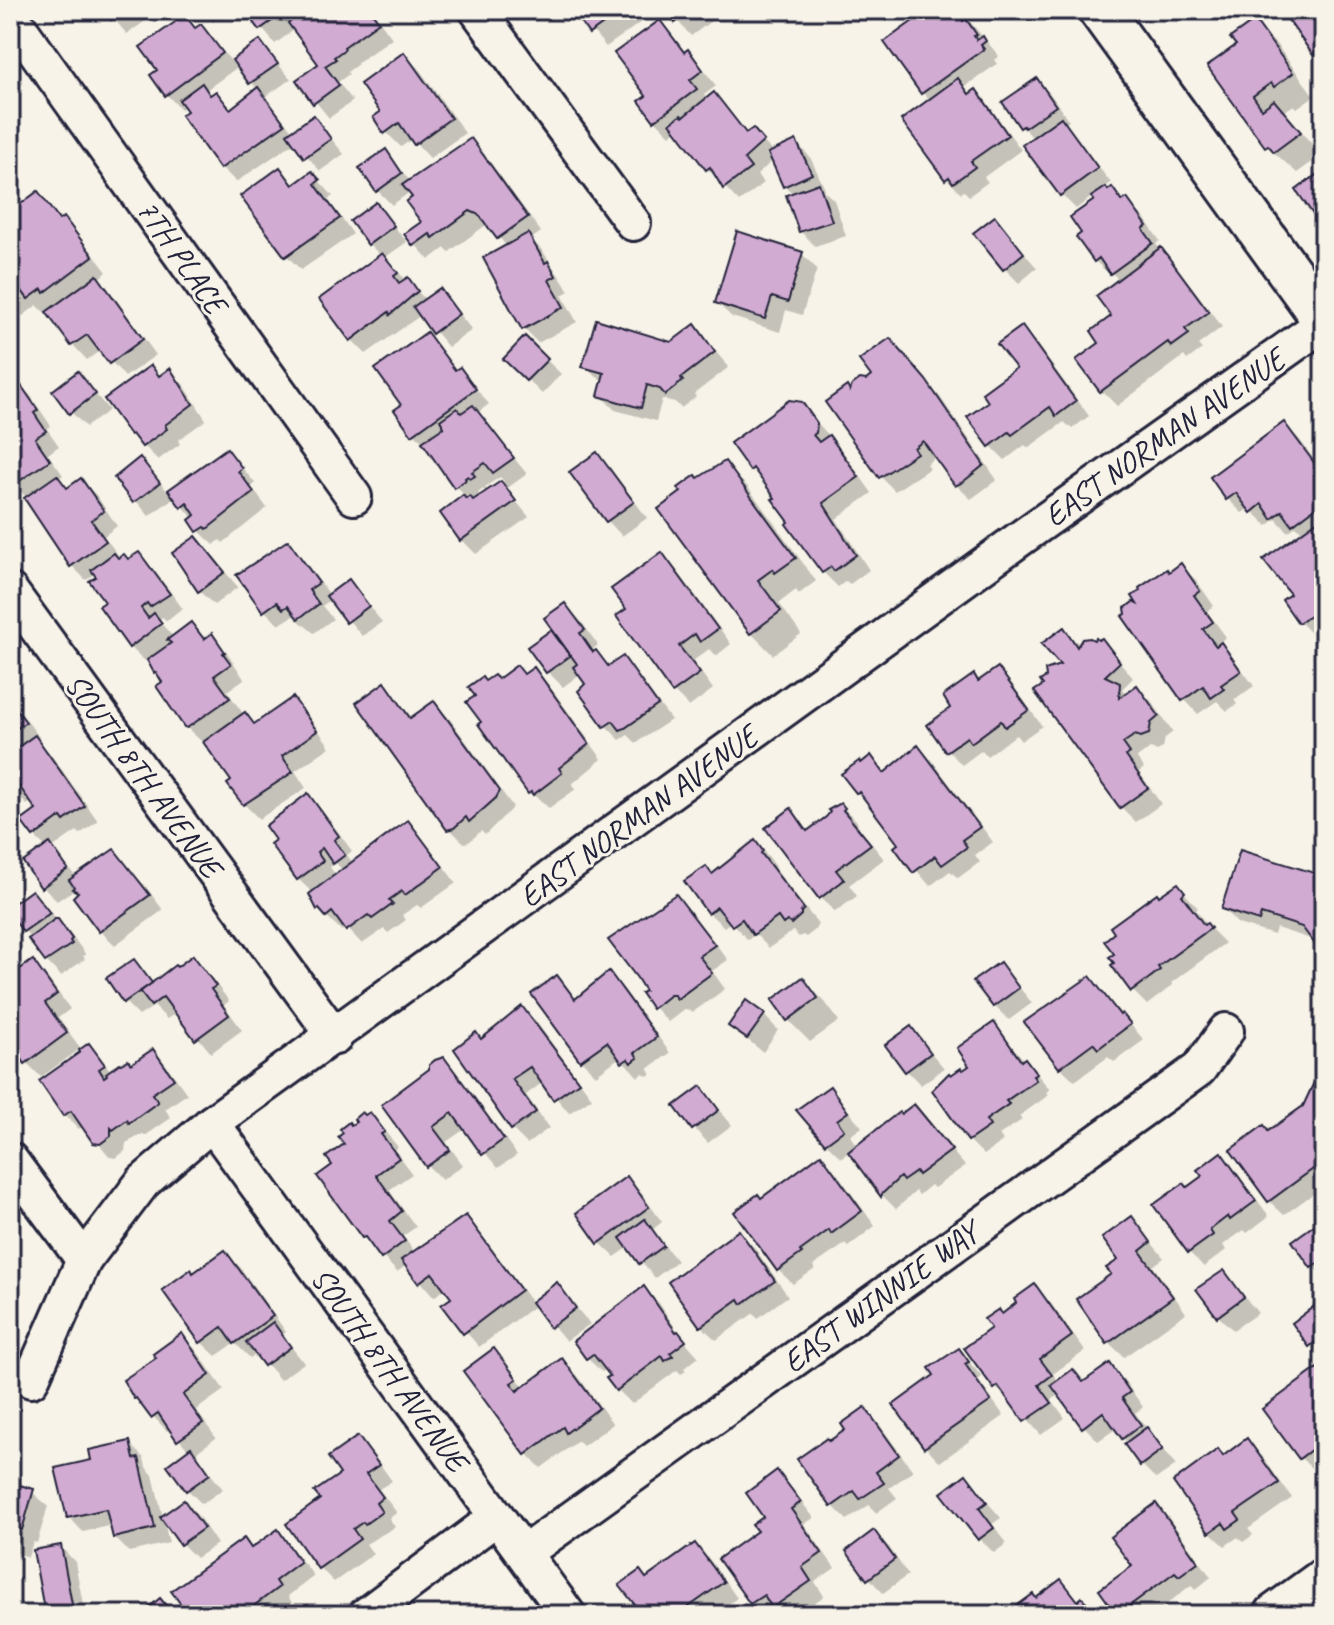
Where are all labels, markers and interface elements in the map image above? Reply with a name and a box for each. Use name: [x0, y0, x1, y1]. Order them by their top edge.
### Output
street label: 7TH PLACE: [127, 191, 238, 325]
street label: EAST NORMAN AVENUE: [1036, 336, 1296, 536]
street label: SOUTH 8TH AVENUE: [56, 665, 234, 889]
street label: EAST NORMAN AVENUE: [511, 713, 769, 917]
street label: EAST WINNIE WAY: [774, 1209, 991, 1382]
street label: SOUTH 8TH AVENUE: [302, 1259, 480, 1483]

